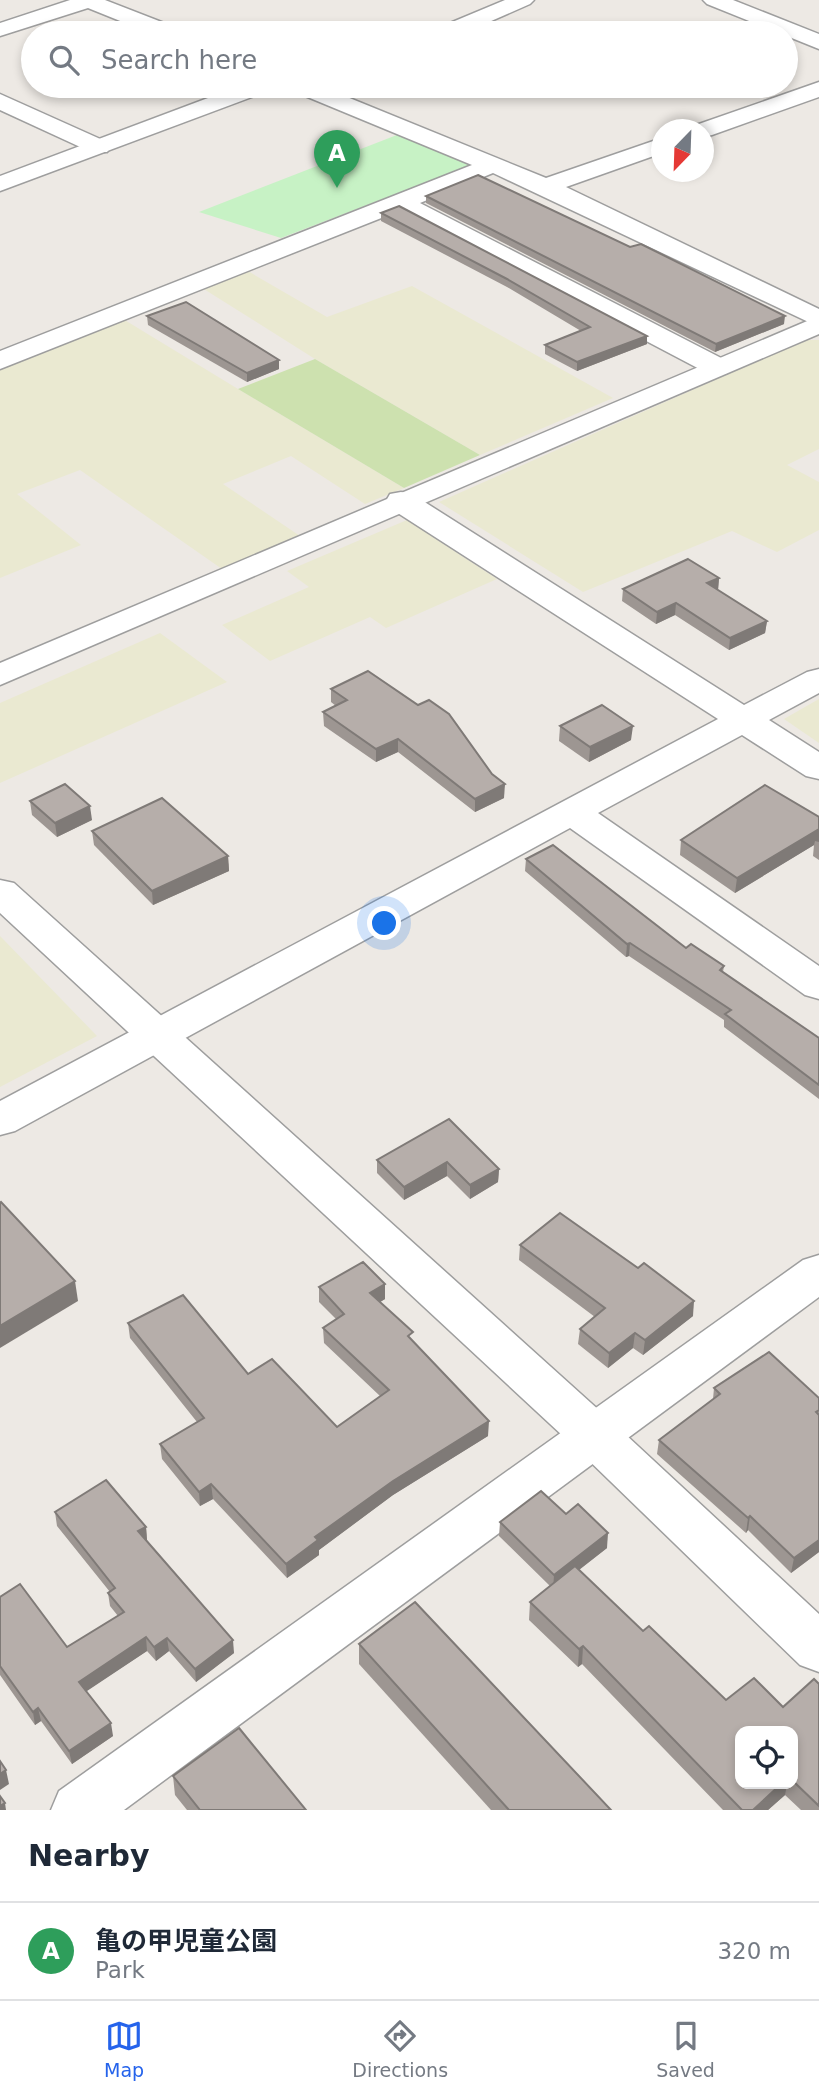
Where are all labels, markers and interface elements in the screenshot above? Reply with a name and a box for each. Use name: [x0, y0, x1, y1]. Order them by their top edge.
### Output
search box: [21, 21, 798, 98]
icon: search: [45, 41, 83, 79]
text: Search here: [101, 45, 257, 75]
north arrow: [651, 119, 714, 182]
pin: A: [314, 130, 360, 188]
your location: [367, 906, 401, 940]
map controls: [735, 1726, 798, 1789]
button: locate: [735, 1726, 798, 1789]
text: Nearby: [28, 1838, 150, 1873]
text: 亀の甲児童公園: [95, 1926, 277, 1956]
text: A: [42, 1938, 60, 1964]
text: 320 m: [717, 1938, 791, 1964]
text: Park: [95, 1957, 145, 1983]
tab: Map: [104, 2017, 144, 2081]
tab: Directions: [352, 2017, 448, 2081]
tab: Saved: [656, 2017, 715, 2081]

